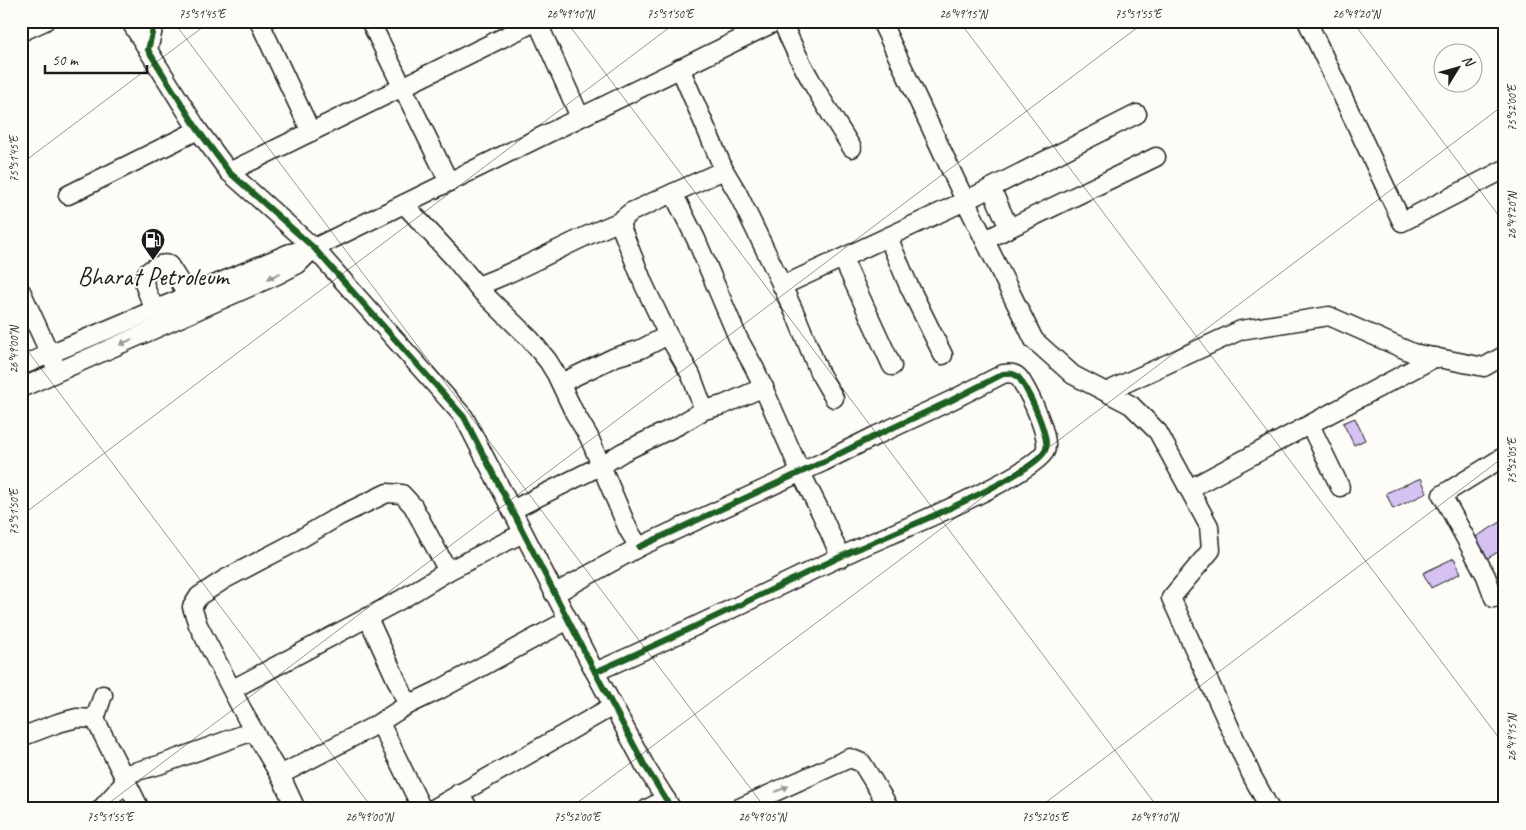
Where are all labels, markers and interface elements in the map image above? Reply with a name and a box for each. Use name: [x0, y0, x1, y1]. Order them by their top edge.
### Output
text: 75°51'45"E: [179, 6, 227, 22]
text: 26°49'10"N: [546, 6, 595, 22]
text: 75°51'50"E: [647, 6, 695, 22]
text: 26°49'15"N: [939, 6, 988, 22]
text: 75°51'55"E: [1115, 6, 1163, 22]
text: 26°49'20"N: [1332, 6, 1381, 22]
scale bar: [45, 42, 148, 74]
north arrow: [1434, 42, 1484, 92]
text: 50 m: [52, 51, 79, 70]
text: N: [1459, 52, 1479, 71]
text: 75°52'00"E: [1504, 83, 1520, 131]
text: 75°51'45"E: [6, 134, 22, 182]
text: 26°49'20"N: [1504, 191, 1520, 240]
fuel station icon: Bharat Petroleum: [140, 227, 166, 261]
place label: Bharat Petroleum: [78, 261, 230, 293]
one-way arrow: [267, 272, 282, 280]
text: 26°49'00"N: [6, 325, 22, 374]
one-way arrow: [119, 338, 133, 346]
text: 75°52'05"E: [1504, 436, 1520, 484]
text: 75°51'50"E: [6, 487, 22, 535]
text: 26°49'15"N: [1504, 713, 1520, 762]
one-way arrow: [775, 784, 789, 792]
text: 75°51'55"E: [87, 809, 135, 825]
text: 26°49'00"N: [345, 809, 394, 825]
text: 75°52'00"E: [554, 809, 602, 825]
text: 26°49'05"N: [738, 809, 787, 825]
text: 75°52'05"E: [1022, 809, 1070, 825]
text: 26°49'10"N: [1130, 809, 1179, 825]

